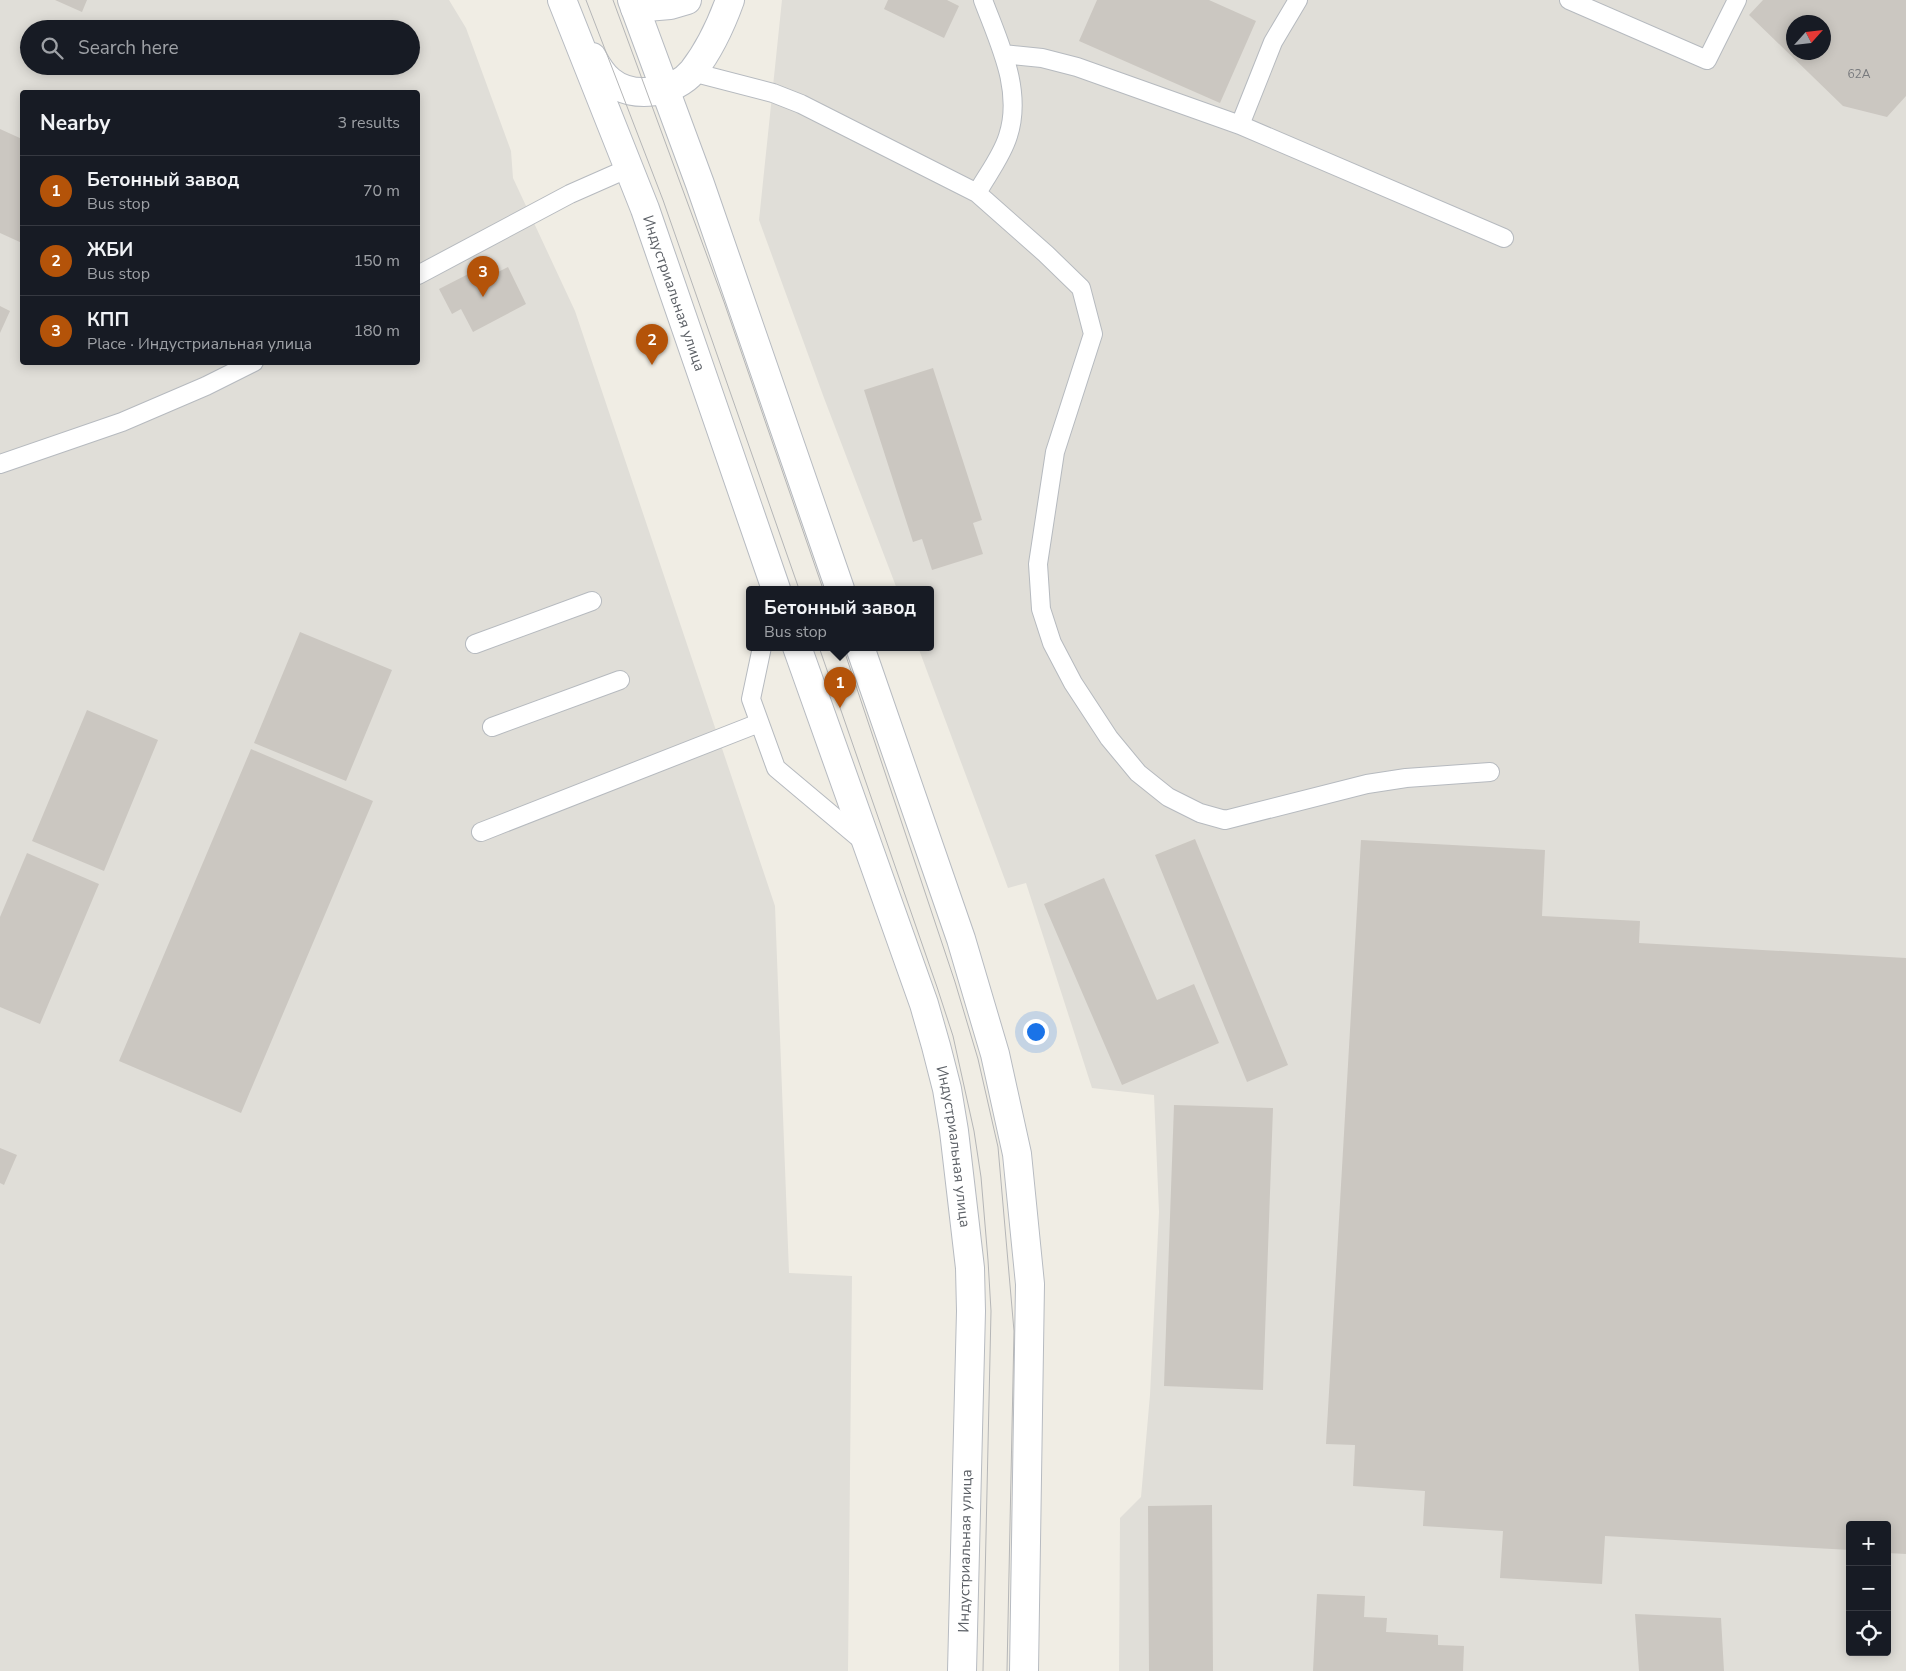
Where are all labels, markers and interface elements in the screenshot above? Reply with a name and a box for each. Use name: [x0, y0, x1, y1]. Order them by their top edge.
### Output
north arrow: [1786, 15, 1831, 60]
search box: [20, 20, 420, 75]
icon: search: [38, 34, 66, 62]
text: Search here: [78, 35, 179, 61]
house number: 62А: [1847, 66, 1871, 82]
text: Nearby: [40, 109, 110, 137]
text: 3 results: [338, 112, 400, 134]
text: Бетонный завод: [87, 167, 239, 193]
text: 1: [51, 180, 61, 202]
text: 70 m: [363, 180, 400, 202]
text: Bus stop: [87, 193, 150, 215]
street label: Индустриальная улица: [638, 213, 710, 374]
text: ЖБИ: [87, 237, 133, 263]
text: 2: [51, 250, 61, 272]
text: 150 m: [353, 250, 400, 272]
pin: 3: [467, 256, 499, 297]
text: Bus stop: [87, 263, 150, 285]
text: КПП: [87, 307, 129, 333]
text: 3: [51, 320, 61, 342]
text: 180 m: [353, 320, 400, 342]
pin: 2: [636, 324, 668, 365]
text: Place · Индустриальная улица: [87, 333, 312, 355]
popup: [746, 586, 934, 651]
text: Бетонный завод: [764, 595, 916, 621]
text: Bus stop: [764, 621, 827, 643]
pin: 1: [824, 667, 856, 708]
your location: [1023, 1019, 1049, 1045]
street label: Индустриальная улица: [931, 1063, 975, 1229]
street label: Индустриальная улица: [954, 1469, 976, 1633]
map controls: [1846, 1521, 1891, 1656]
button: +: [1846, 1521, 1891, 1566]
button: −: [1846, 1566, 1891, 1611]
button: locate: [1846, 1611, 1891, 1656]

